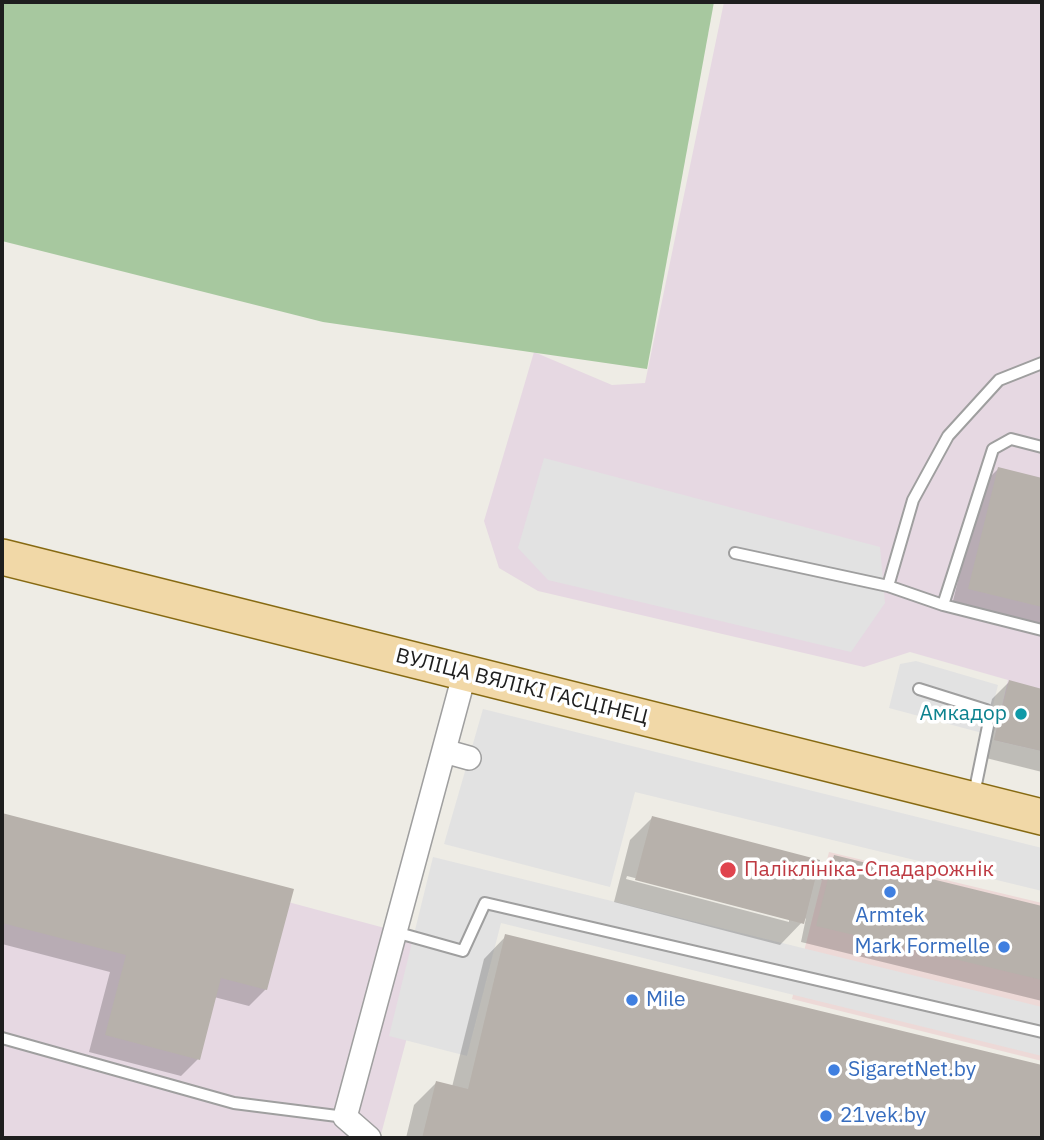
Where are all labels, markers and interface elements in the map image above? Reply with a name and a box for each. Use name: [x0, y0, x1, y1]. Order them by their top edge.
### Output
street label: ВУЛІЦА ВЯЛІКІ ГАСЦІНЕЦ: [393, 643, 651, 731]
place label: Амкадор: [919, 701, 1007, 727]
marker: Амкадор: [1013, 706, 1029, 722]
place label: Паліклініка-Спадарожнік: [744, 857, 994, 883]
marker: Паліклініка-Спадарожнік: [718, 860, 738, 880]
marker: Armtek: [882, 884, 898, 900]
place label: Armtek: [855, 903, 925, 929]
place label: Mark Formelle: [855, 934, 990, 960]
marker: Mark Formelle: [996, 939, 1012, 955]
place label: Mile: [646, 987, 686, 1013]
marker: Mile: [624, 992, 640, 1008]
place label: SigaretNet.by: [848, 1057, 976, 1083]
marker: SigaretNet.by: [826, 1062, 842, 1078]
place label: 21vek.by: [840, 1103, 926, 1129]
marker: 21vek.by: [818, 1108, 834, 1124]

